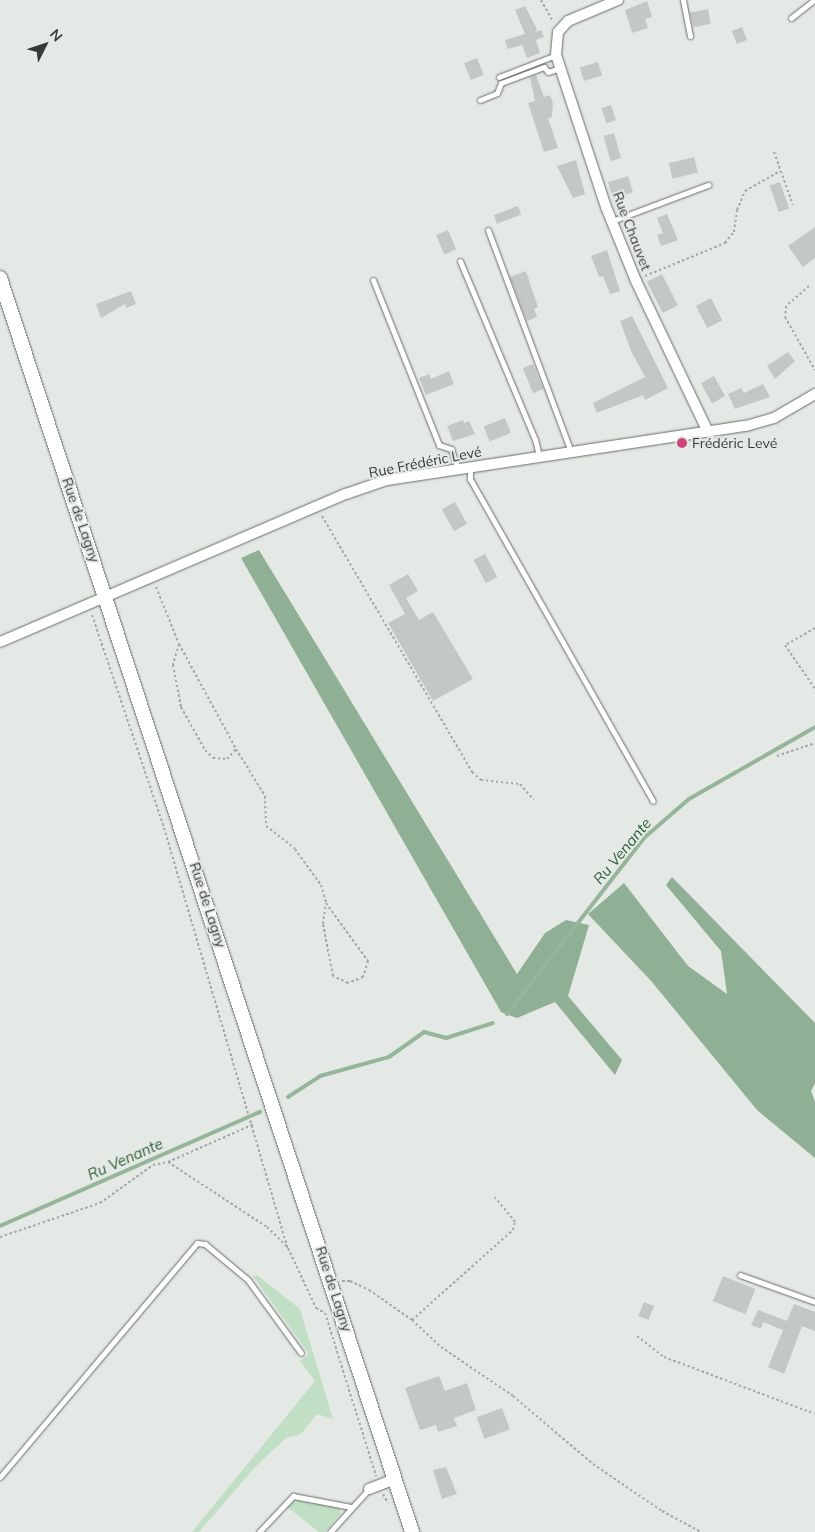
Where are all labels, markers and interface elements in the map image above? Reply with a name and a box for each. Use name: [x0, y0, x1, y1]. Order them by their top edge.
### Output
north arrow: [20, 20, 70, 70]
text: N: [46, 25, 67, 45]
street label: Rue Chauvet: [609, 189, 655, 273]
place label: Frédéric Levé: [692, 435, 777, 451]
marker: Frédéric Levé: [676, 437, 688, 449]
street label: Rue Frédéric Levé: [367, 443, 483, 481]
street label: Rue de Lagny: [59, 475, 103, 565]
water label: Ru Venante: [589, 814, 655, 888]
street label: Rue de Lagny: [186, 860, 230, 950]
water label: Ru Venante: [85, 1134, 165, 1184]
street label: Rue de Lagny: [312, 1244, 356, 1334]

